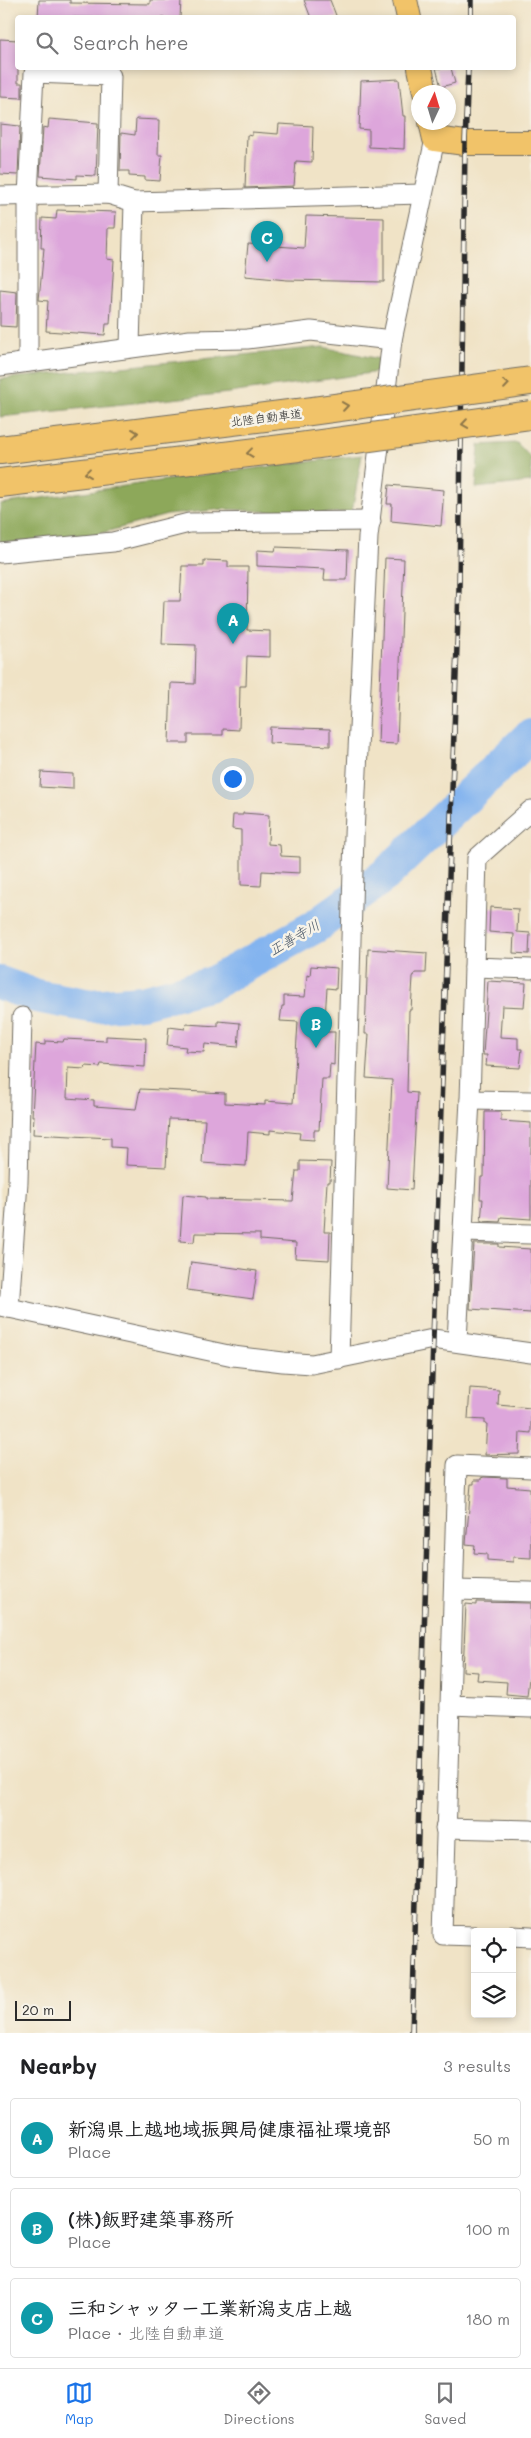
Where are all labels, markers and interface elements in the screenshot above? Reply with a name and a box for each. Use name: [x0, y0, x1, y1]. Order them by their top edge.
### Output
search box: [15, 15, 516, 70]
icon: search: [33, 29, 61, 57]
text: Search here: [73, 30, 189, 55]
north arrow: [411, 85, 456, 130]
pin: C: [251, 221, 283, 262]
one-way arrow: [502, 380, 510, 390]
one-way arrow: [341, 401, 349, 412]
street label: 北陸自動車道: [229, 405, 303, 429]
one-way arrow: [461, 419, 470, 429]
one-way arrow: [132, 428, 140, 439]
one-way arrow: [245, 447, 253, 458]
one-way arrow: [84, 467, 92, 478]
pin: A: [217, 603, 249, 644]
your location: [220, 766, 246, 792]
water label: 正善寺川: [265, 915, 323, 959]
pin: B: [300, 1007, 332, 1048]
map controls: [471, 1928, 516, 2018]
button: locate: [471, 1928, 516, 1973]
button: layers: [471, 1973, 516, 2018]
scale bar: [15, 1998, 71, 2021]
text: 20 m: [22, 2000, 54, 2019]
text: Nearby: [20, 2052, 97, 2079]
text: 3 results: [443, 2055, 511, 2076]
text: 新潟県上越地域振興局健康福祉環境部: [68, 2116, 391, 2141]
text: A: [31, 2128, 43, 2149]
text: 50 m: [473, 2128, 510, 2149]
text: Place: [68, 2141, 111, 2162]
text: (株)飯野建築事務所: [68, 2206, 234, 2231]
text: B: [32, 2218, 42, 2239]
text: 100 m: [465, 2218, 510, 2239]
text: Place: [68, 2231, 111, 2252]
text: 三和シャッター工業新潟支店上越: [68, 2295, 352, 2320]
text: C: [31, 2308, 43, 2329]
text: 180 m: [465, 2308, 510, 2329]
text: Place · 北陸自動車道: [68, 2322, 224, 2343]
tab: Map: [65, 2379, 93, 2428]
tab: Directions: [223, 2379, 295, 2428]
tab: Saved: [424, 2379, 466, 2428]

